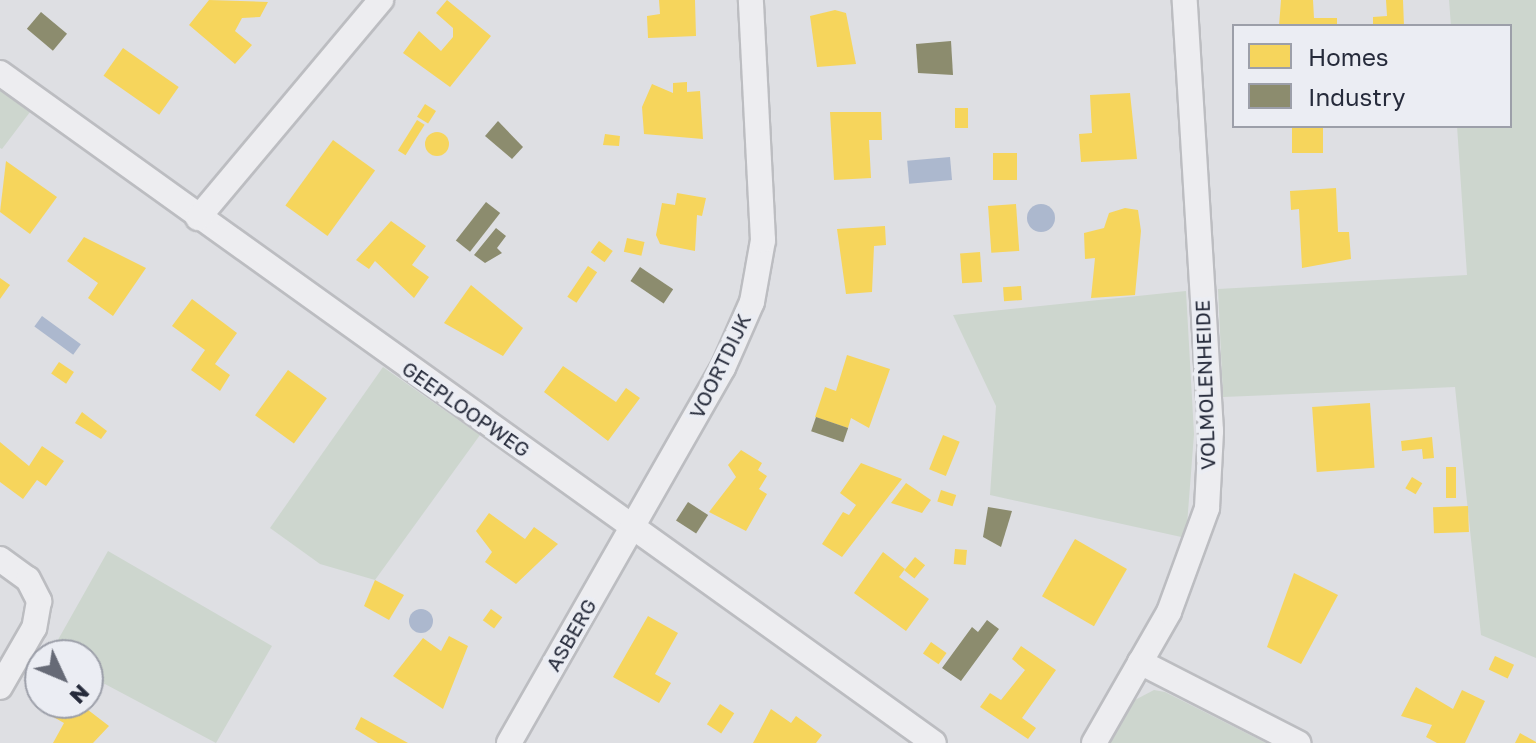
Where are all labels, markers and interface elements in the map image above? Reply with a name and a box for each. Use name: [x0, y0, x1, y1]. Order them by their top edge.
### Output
legend: [1232, 24, 1512, 128]
text: Homes: [1308, 42, 1389, 71]
text: Industry: [1308, 82, 1405, 111]
street label: VOLMOLENHEIDE: [1190, 300, 1220, 470]
street label: VOORTDIJK: [684, 310, 756, 422]
street label: GEEPLOOPWEG: [398, 356, 534, 462]
street label: ASBERG: [541, 595, 601, 675]
north arrow: [24, 639, 104, 719]
text: N: [65, 679, 96, 710]

